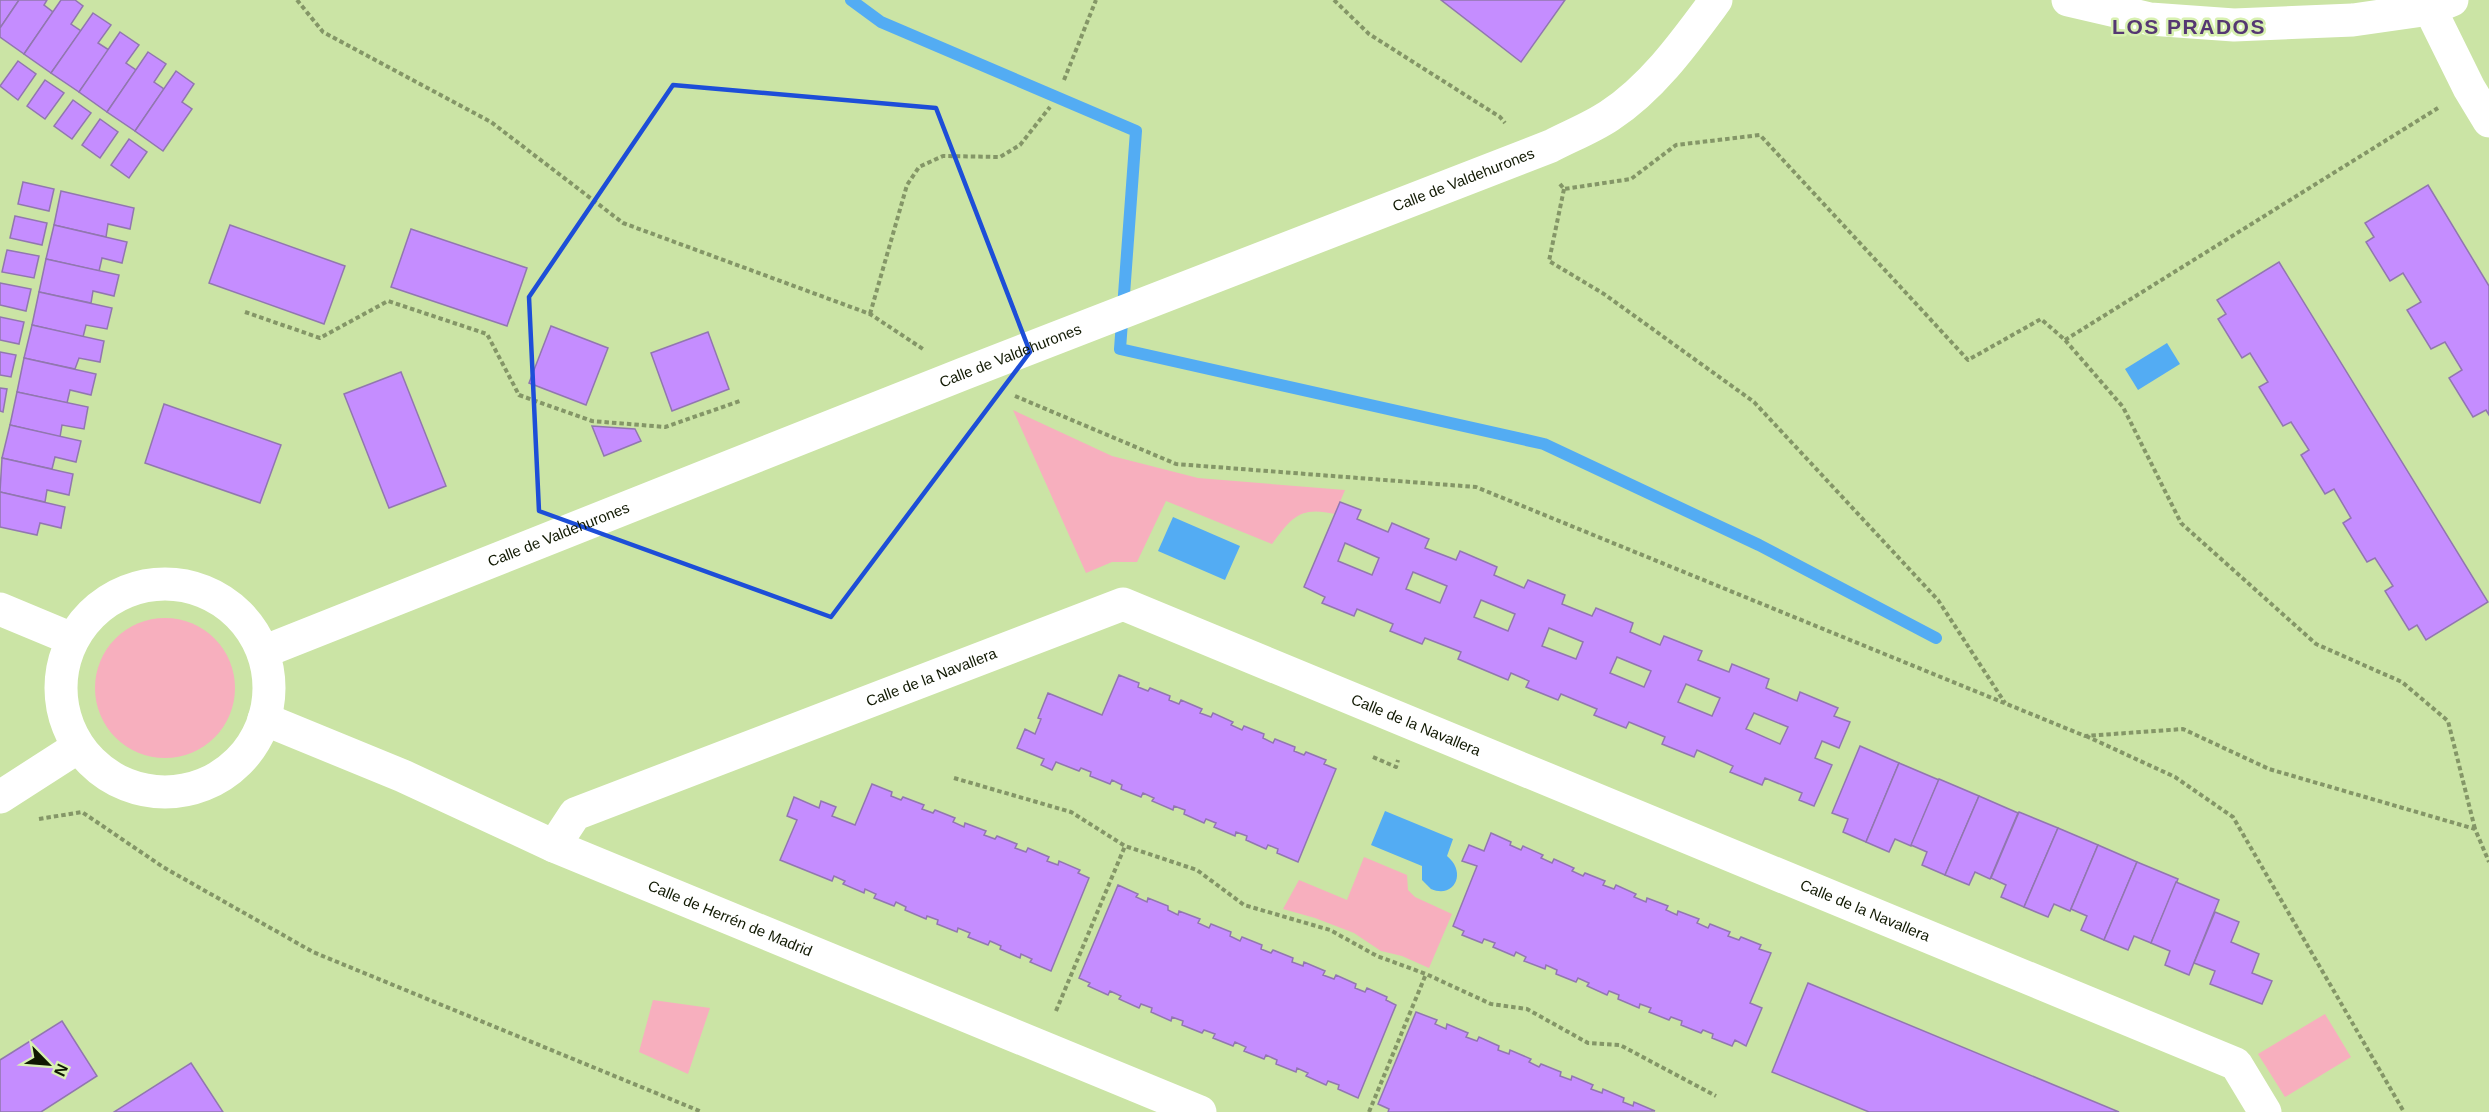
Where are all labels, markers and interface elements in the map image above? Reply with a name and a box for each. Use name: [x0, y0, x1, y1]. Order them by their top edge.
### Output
district label: LOS PRADOS: [2112, 15, 2266, 38]
street label: Calle de Valdehurones: [1390, 144, 1537, 215]
street label: Calle de Valdehurones: [937, 320, 1084, 390]
street label: Calle de Valdehurones: [485, 498, 632, 570]
street label: Calle de la Navallera: [864, 644, 1000, 710]
street label: Calle de la Navallera: [1349, 690, 1484, 759]
street label: Calle de la Navallera: [1798, 876, 1933, 945]
street label: Calle de Herrén de Madrid: [646, 877, 815, 959]
north arrow: [18, 1034, 78, 1094]
text: N: [51, 1061, 71, 1079]

